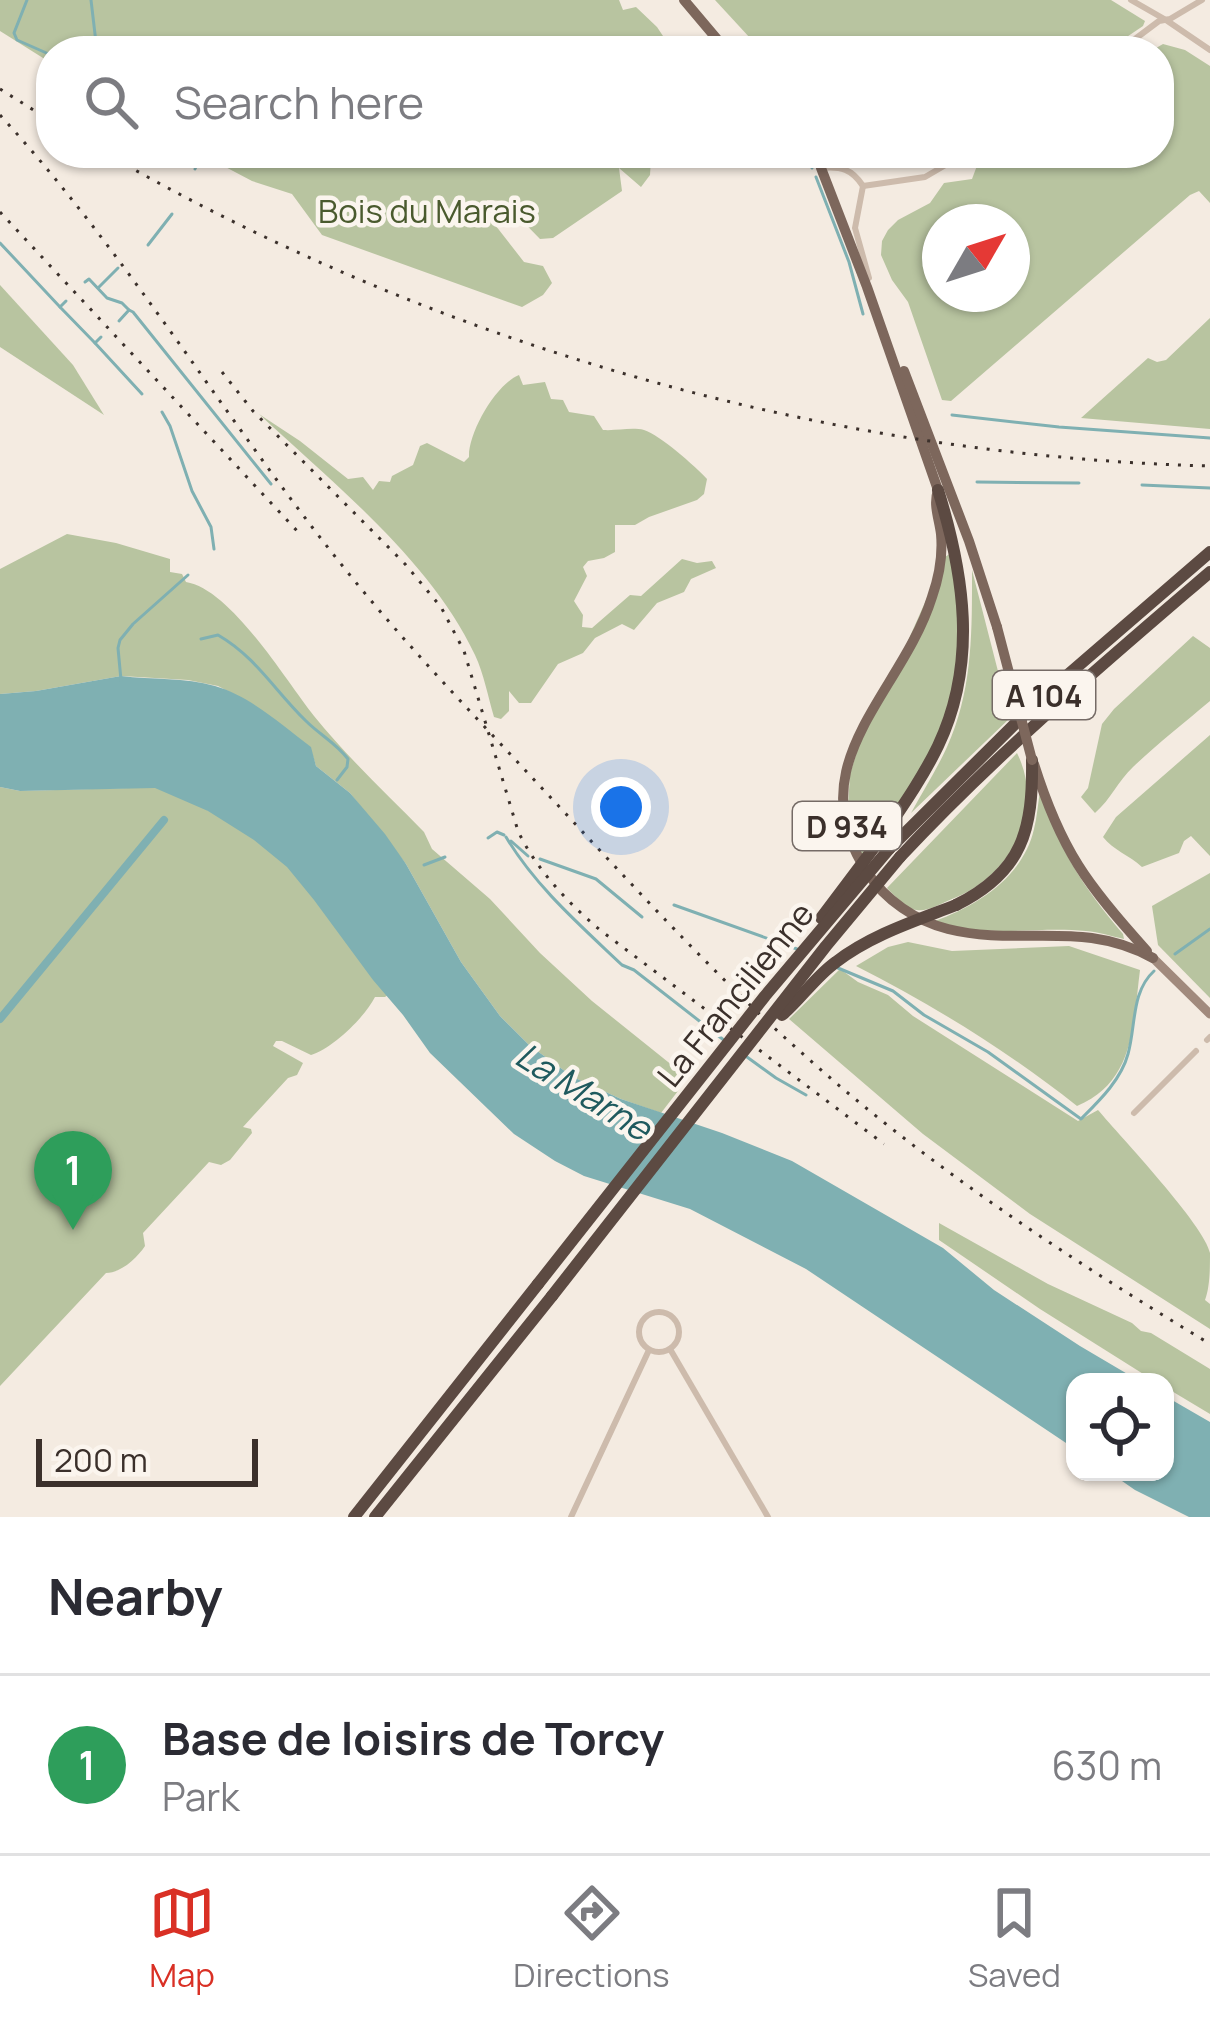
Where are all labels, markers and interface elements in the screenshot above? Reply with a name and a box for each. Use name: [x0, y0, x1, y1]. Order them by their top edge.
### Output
search box: [36, 36, 1174, 168]
icon: search: [78, 69, 144, 135]
text: Search here: [174, 71, 424, 133]
park label: Bois du Marais: [318, 188, 536, 233]
north arrow: [922, 204, 1030, 312]
road number: A 104: [993, 671, 1095, 719]
your location: [591, 777, 651, 837]
road number: D 934: [793, 802, 901, 850]
street label: La Francilienne: [647, 892, 823, 1096]
water label: La Marne: [507, 1030, 663, 1153]
pin: 1: [34, 1131, 112, 1230]
map controls: [1066, 1373, 1174, 1481]
button: locate: [1066, 1373, 1174, 1481]
scale bar: [36, 1433, 258, 1486]
text: 200 m: [54, 1437, 148, 1482]
text: Nearby: [48, 1561, 223, 1630]
text: Base de loisirs de Torcy: [162, 1707, 664, 1769]
text: 1: [78, 1738, 96, 1792]
text: 630 m: [1052, 1738, 1162, 1792]
text: Park: [162, 1769, 240, 1823]
tab: Map: [149, 1880, 215, 1997]
tab: Directions: [513, 1880, 670, 1997]
tab: Saved: [968, 1880, 1061, 1997]

